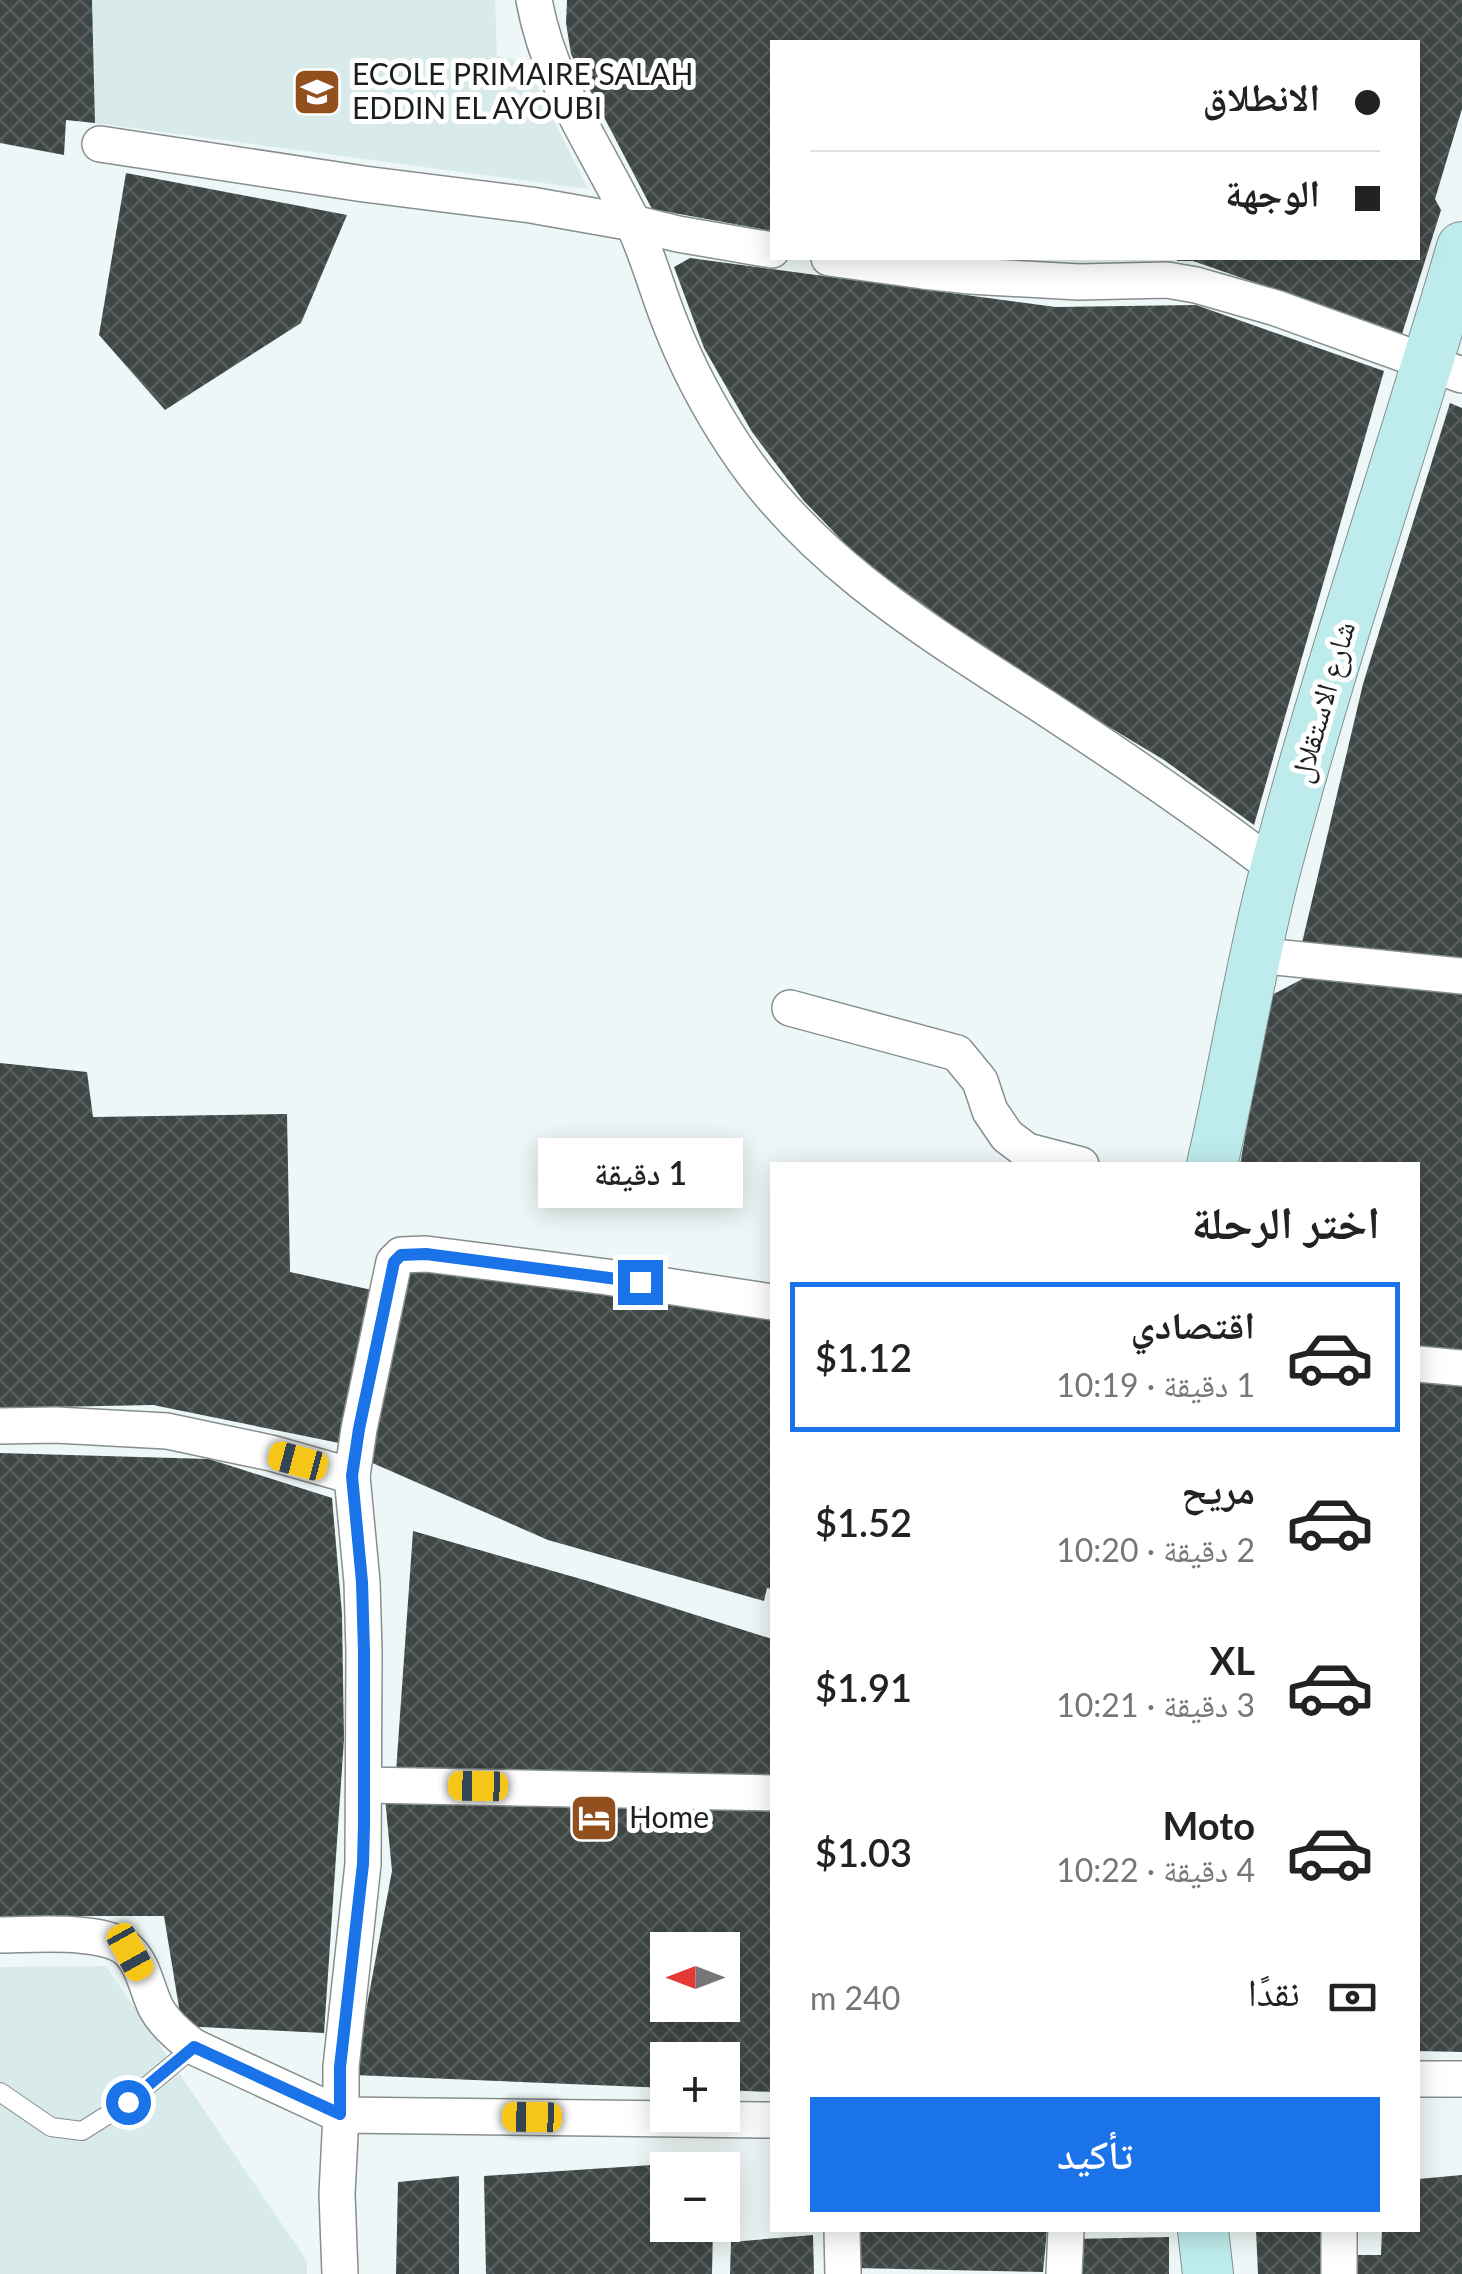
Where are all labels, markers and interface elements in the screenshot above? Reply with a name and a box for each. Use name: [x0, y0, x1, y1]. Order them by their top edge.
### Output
place label: ECOLE PRIMAIRE SALAH EDDIN EL AYOUBI: [352, 55, 693, 125]
school or university icon: ECOLE PRIMAIRE SALAH EDDIN EL AYOUBI: [291, 66, 343, 118]
text: الانطلاق: [1202, 73, 1320, 119]
text: الوجهة: [1225, 169, 1320, 215]
street label: شارع الاستقلال: [1281, 617, 1364, 787]
callout: 1 دقيقة: [538, 1137, 742, 1207]
text: 1 دقيقة: [594, 1153, 687, 1192]
text: اختر الرحلة: [1192, 1195, 1380, 1249]
route end: [618, 1260, 663, 1305]
text: اقتصادي: [1131, 1301, 1255, 1347]
icon: car: [1285, 1312, 1375, 1402]
text: $1.12: [815, 1334, 912, 1380]
text: 1 دقيقة · 10:19: [1056, 1365, 1255, 1404]
car: [265, 1439, 331, 1483]
text: مريح: [1181, 1466, 1255, 1512]
icon: car: [1285, 1477, 1375, 1567]
text: $1.52: [815, 1499, 912, 1545]
text: 2 دقيقة · 10:20: [1056, 1530, 1255, 1569]
text: XL: [1210, 1637, 1255, 1683]
icon: car: [1285, 1642, 1375, 1732]
text: $1.91: [815, 1664, 912, 1710]
text: 3 دقيقة · 10:21: [1056, 1685, 1255, 1724]
car: [448, 1770, 508, 1802]
hotel icon: Home: [568, 1792, 620, 1844]
place label: Home: [629, 1798, 709, 1834]
text: Moto: [1162, 1802, 1255, 1848]
icon: car: [1285, 1807, 1375, 1897]
text: $1.03: [815, 1829, 912, 1875]
text: 4 دقيقة · 10:22: [1056, 1850, 1255, 1889]
car: [102, 1918, 158, 1986]
north arrow: [650, 1932, 740, 2022]
map controls: [650, 1932, 740, 2242]
text: نقدًا: [1248, 1968, 1300, 2014]
icon: cash: [1325, 1970, 1380, 2025]
text: 240 m: [810, 1978, 900, 2017]
button: +: [650, 2042, 740, 2132]
route start: [106, 2080, 151, 2125]
button: تأكيد: [810, 2097, 1380, 2212]
car: [502, 2101, 562, 2133]
button: −: [650, 2152, 740, 2242]

